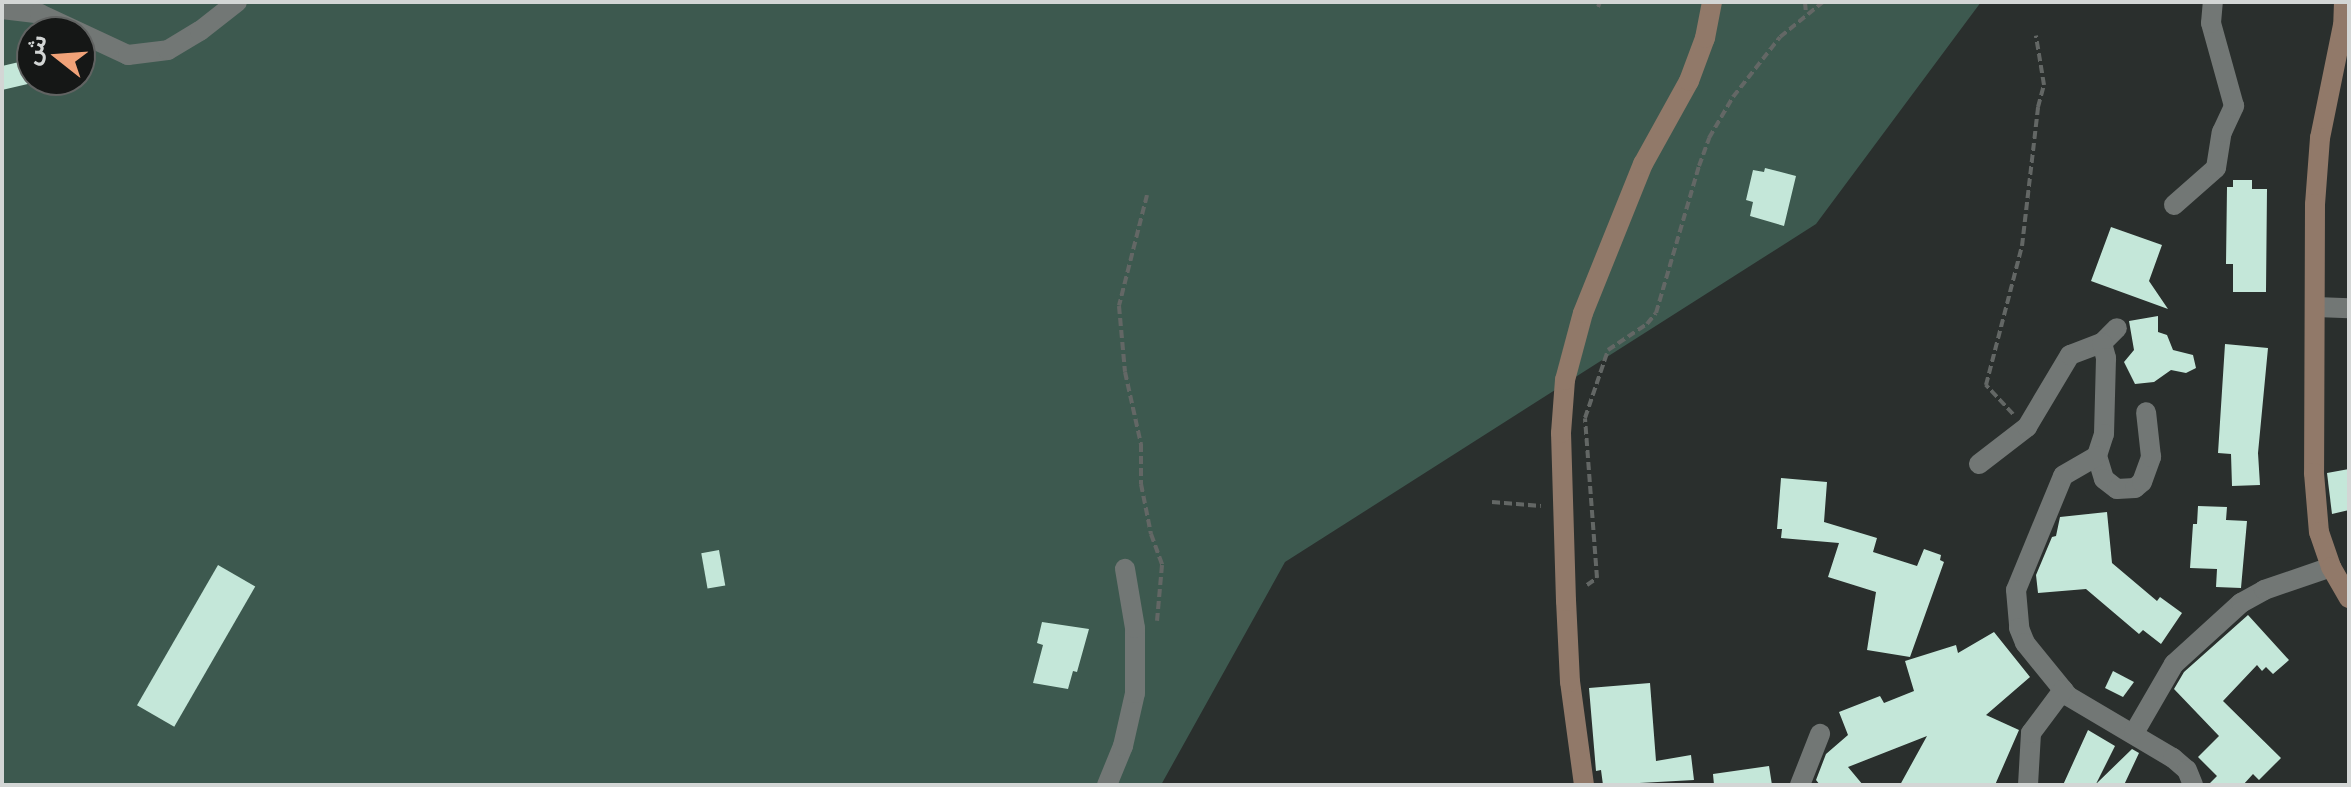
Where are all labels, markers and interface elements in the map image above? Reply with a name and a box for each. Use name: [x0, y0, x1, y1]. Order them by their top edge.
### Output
north arrow: [16, 16, 96, 96]
text: ش: [17, 31, 53, 68]

